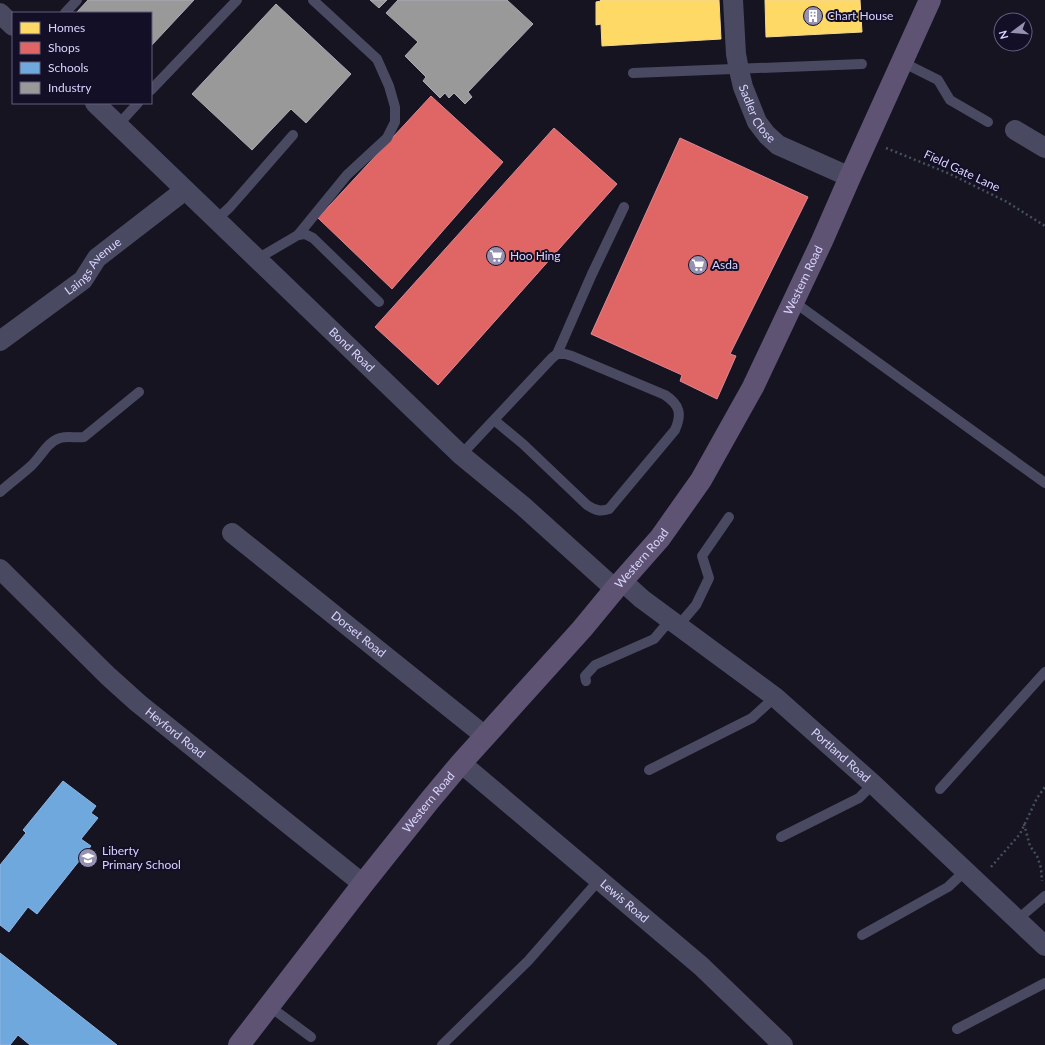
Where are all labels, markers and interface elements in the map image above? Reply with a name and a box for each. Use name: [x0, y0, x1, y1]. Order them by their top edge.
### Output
building icon: Chart House: [802, 5, 824, 27]
place label: Chart House: [827, 8, 893, 23]
legend: [12, 12, 152, 104]
north arrow: [993, 12, 1033, 52]
text: Homes: [48, 20, 85, 35]
text: N: [995, 29, 1010, 41]
text: Shops: [48, 40, 80, 55]
text: Schools: [48, 60, 89, 75]
text: Industry: [48, 80, 92, 95]
street label: Sadler Close: [736, 82, 779, 146]
street label: Field Gate Lane: [922, 146, 1003, 195]
street label: Laings Avenue: [61, 234, 124, 298]
street label: Western Road: [780, 243, 826, 317]
supermarket icon: Hoo Hing: [485, 245, 507, 267]
place label: Hoo Hing: [510, 248, 561, 263]
supermarket icon: Asda: [687, 254, 709, 276]
place label: Asda: [712, 257, 738, 272]
street label: Bond Road: [326, 324, 378, 375]
street label: Western Road: [611, 525, 671, 591]
street label: Dorset Road: [328, 608, 389, 660]
street label: Heyford Road: [142, 704, 208, 761]
street label: Portland Road: [808, 725, 874, 785]
street label: Western Road: [399, 768, 458, 836]
place label: Liberty Primary School: [102, 843, 181, 872]
school or university icon: Liberty Primary School: [77, 847, 99, 869]
street label: Lewis Road: [597, 876, 652, 926]

